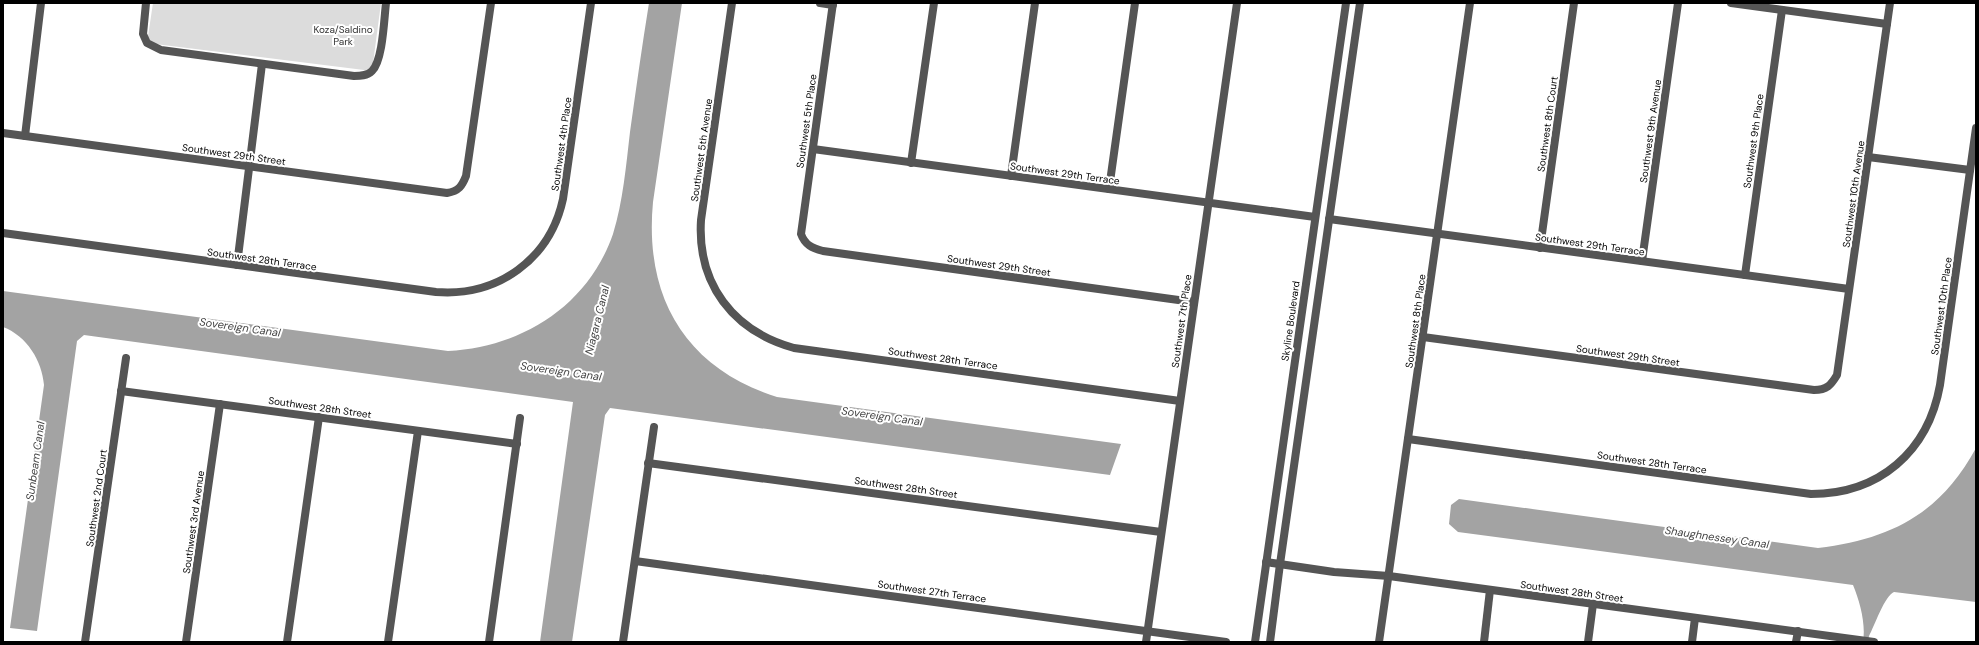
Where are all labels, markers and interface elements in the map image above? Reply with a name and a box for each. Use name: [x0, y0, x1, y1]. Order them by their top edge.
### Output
park label: Koza/Saldino Park: [313, 23, 373, 48]
street label: Southwest 5th Place: [793, 73, 820, 169]
street label: Southwest 8th Court: [1534, 75, 1561, 173]
street label: Southwest 9th Avenue: [1637, 78, 1664, 184]
street label: Southwest 9th Place: [1740, 93, 1767, 189]
street label: Southwest 4th Place: [548, 96, 575, 192]
street label: Southwest 5th Avenue: [688, 97, 715, 202]
street label: Southwest 10th Avenue: [1840, 139, 1867, 248]
street label: Southwest 29th Street: [181, 141, 287, 168]
street label: Southwest 29th Terrace: [1009, 159, 1121, 188]
street label: Southwest 29th Terrace: [1534, 230, 1646, 259]
street label: Southwest 28th Terrace: [206, 245, 318, 274]
street label: Southwest 29th Street: [946, 252, 1052, 279]
street label: Southwest 10th Place: [1928, 256, 1955, 356]
street label: Southwest 7th Place: [1169, 273, 1195, 369]
street label: Southwest 8th Place: [1402, 273, 1429, 369]
street label: Skyline Boulevard: [1278, 280, 1303, 362]
water label: Niagara Canal: [582, 284, 612, 356]
water label: Sovereign Canal: [198, 314, 282, 340]
street label: Southwest 29th Street: [1575, 342, 1681, 369]
street label: Southwest 28th Terrace: [887, 344, 999, 373]
water label: Sovereign Canal: [519, 358, 603, 384]
street label: Southwest 28th Street: [268, 394, 372, 421]
water label: Sovereign Canal: [840, 403, 924, 429]
water label: Sunbeam Canal: [23, 420, 48, 502]
street label: Southwest 2nd Court: [83, 448, 110, 548]
street label: Southwest 28th Terrace: [1596, 448, 1708, 477]
street label: Southwest 3rd Avenue: [180, 469, 207, 574]
street label: Southwest 28th Street: [854, 474, 958, 501]
water label: Shaughnessey Canal: [1664, 523, 1771, 551]
street label: Southwest 27th Terrace: [877, 577, 987, 606]
street label: Southwest 28th Street: [1520, 578, 1624, 605]

